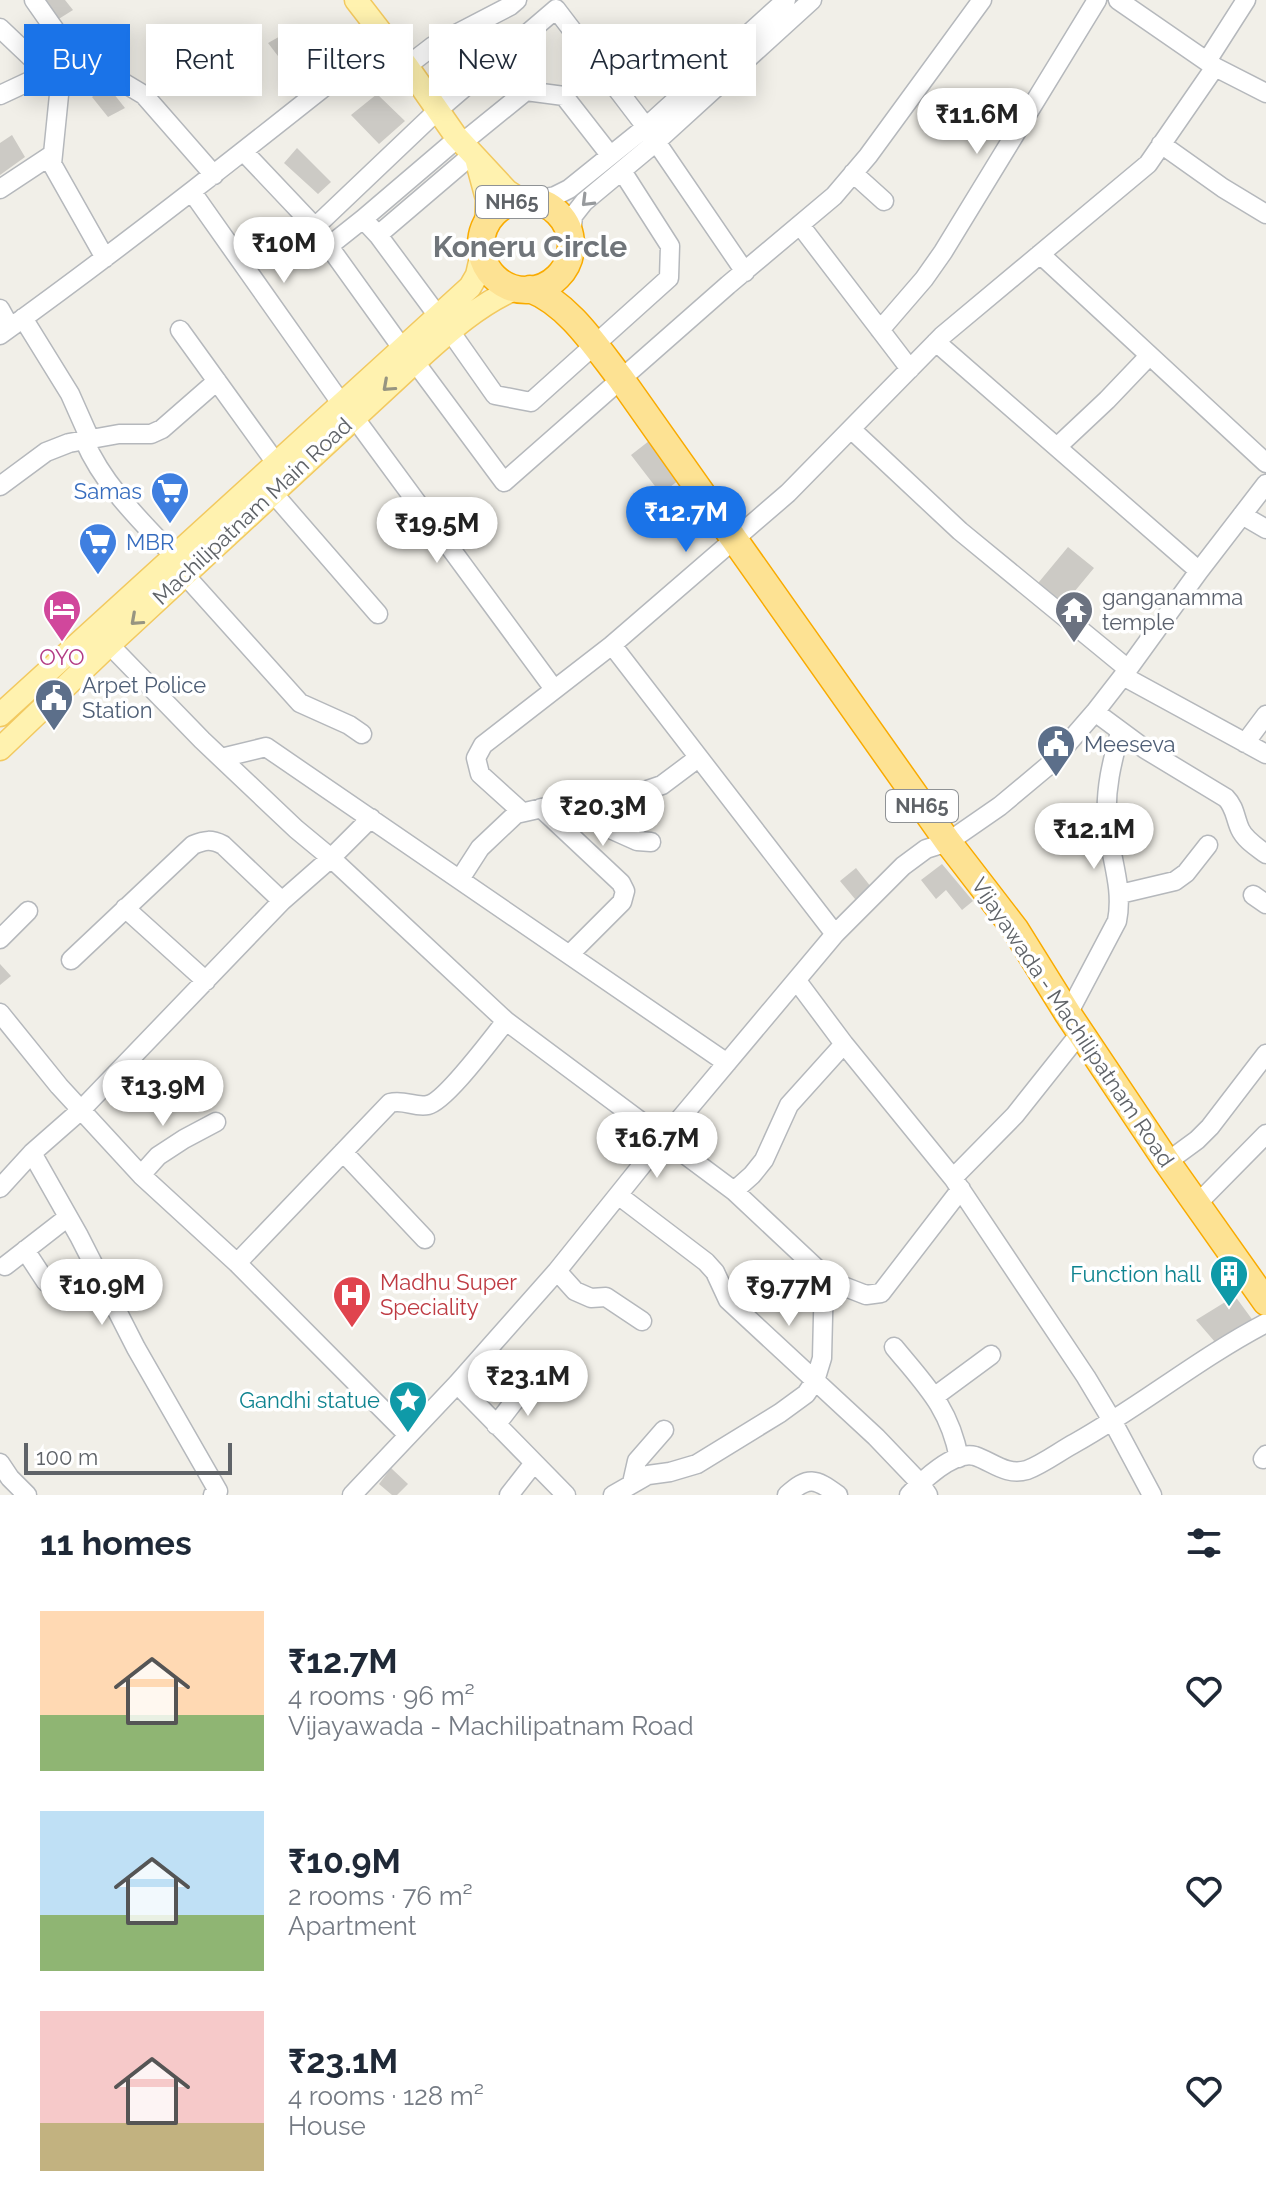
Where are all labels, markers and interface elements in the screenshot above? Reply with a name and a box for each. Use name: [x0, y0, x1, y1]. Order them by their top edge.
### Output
chip: Buy: [24, 24, 130, 96]
chip: Rent: [146, 24, 262, 96]
chip: Filters: [278, 24, 413, 96]
chip: New: [429, 24, 546, 96]
chip: Apartment: [562, 24, 756, 96]
pin: ₹11.6M: [912, 88, 1042, 156]
text: ₹11.6M: [935, 99, 1019, 129]
road number: NH65: [476, 186, 548, 218]
one-way arrow: [582, 191, 596, 206]
pin: ₹10M: [237, 217, 331, 285]
text: ₹10M: [251, 228, 317, 258]
district label: Koneru Circle: [433, 229, 627, 264]
one-way arrow: [383, 376, 398, 390]
street label: Machilipatnam Main Road: [147, 412, 357, 610]
supermarket icon: Samas: [149, 470, 191, 525]
place label: Samas: [74, 478, 142, 504]
pin: ₹12.7M: [621, 486, 751, 554]
pin: ₹19.5M: [372, 497, 502, 565]
text: ₹12.7M: [644, 497, 728, 527]
text: ₹19.5M: [395, 508, 479, 538]
supermarket icon: MBR: [77, 521, 119, 576]
place label: MBR: [126, 529, 174, 555]
place label: ganganamma temple: [1102, 584, 1243, 635]
hotel icon: OYO: [41, 588, 83, 643]
temple icon: ganganamma temple: [1053, 589, 1095, 644]
one-way arrow: [131, 610, 145, 625]
place label: OYO: [39, 644, 85, 670]
place label: Arpet Police Station: [82, 672, 206, 723]
public building icon: Arpet Police Station: [33, 677, 75, 732]
public building icon: Meeseva: [1035, 723, 1077, 778]
place label: Meeseva: [1084, 731, 1176, 757]
pin: ₹20.3M: [538, 780, 668, 848]
road number: NH65: [886, 790, 958, 822]
text: ₹20.3M: [559, 791, 647, 821]
pin: ₹12.1M: [1029, 803, 1159, 871]
text: ₹12.1M: [1053, 814, 1135, 844]
street label: Vijayawada - Machilipatnam Road: [966, 872, 1180, 1172]
pin: ₹13.9M: [98, 1060, 228, 1128]
text: ₹13.9M: [121, 1071, 205, 1101]
pin: ₹16.7M: [592, 1112, 722, 1180]
text: ₹16.7M: [615, 1123, 699, 1153]
building icon: Function hall: [1208, 1253, 1250, 1308]
pin: ₹10.9M: [37, 1259, 167, 1327]
pin: ₹9.77M: [724, 1260, 854, 1328]
place label: Function hall: [1070, 1261, 1201, 1287]
place label: Madhu Super Speciality: [380, 1269, 517, 1320]
text: ₹10.9M: [59, 1270, 145, 1300]
text: ₹9.77M: [746, 1271, 832, 1301]
hospital icon: Madhu Super Speciality: [331, 1274, 373, 1329]
pin: ₹23.1M: [463, 1350, 593, 1418]
text: ₹23.1M: [486, 1361, 570, 1391]
place icon: Gandhi statue: [387, 1379, 429, 1434]
place label: Gandhi statue: [239, 1387, 380, 1413]
scale bar: [24, 1439, 232, 1475]
text: 100 m: [36, 1444, 98, 1470]
icon: filters: [1182, 1521, 1226, 1565]
text: 11 homes: [40, 1523, 192, 1563]
text: ₹12.7M: [288, 1641, 398, 1681]
icon: home: [104, 1643, 200, 1739]
icon: heart: [1182, 1669, 1226, 1713]
text: 4 rooms · 96 m²: [288, 1681, 475, 1711]
text: Vijayawada - Machilipatnam Road: [288, 1711, 694, 1741]
text: ₹10.9M: [288, 1841, 401, 1881]
icon: home: [104, 1843, 200, 1939]
icon: heart: [1182, 1869, 1226, 1913]
text: 2 rooms · 76 m²: [288, 1881, 473, 1911]
text: Apartment: [288, 1911, 417, 1941]
text: ₹23.1M: [288, 2041, 398, 2081]
icon: home: [104, 2043, 200, 2139]
icon: heart: [1182, 2069, 1226, 2113]
text: 4 rooms · 128 m²: [288, 2081, 484, 2111]
text: House: [288, 2111, 366, 2141]

